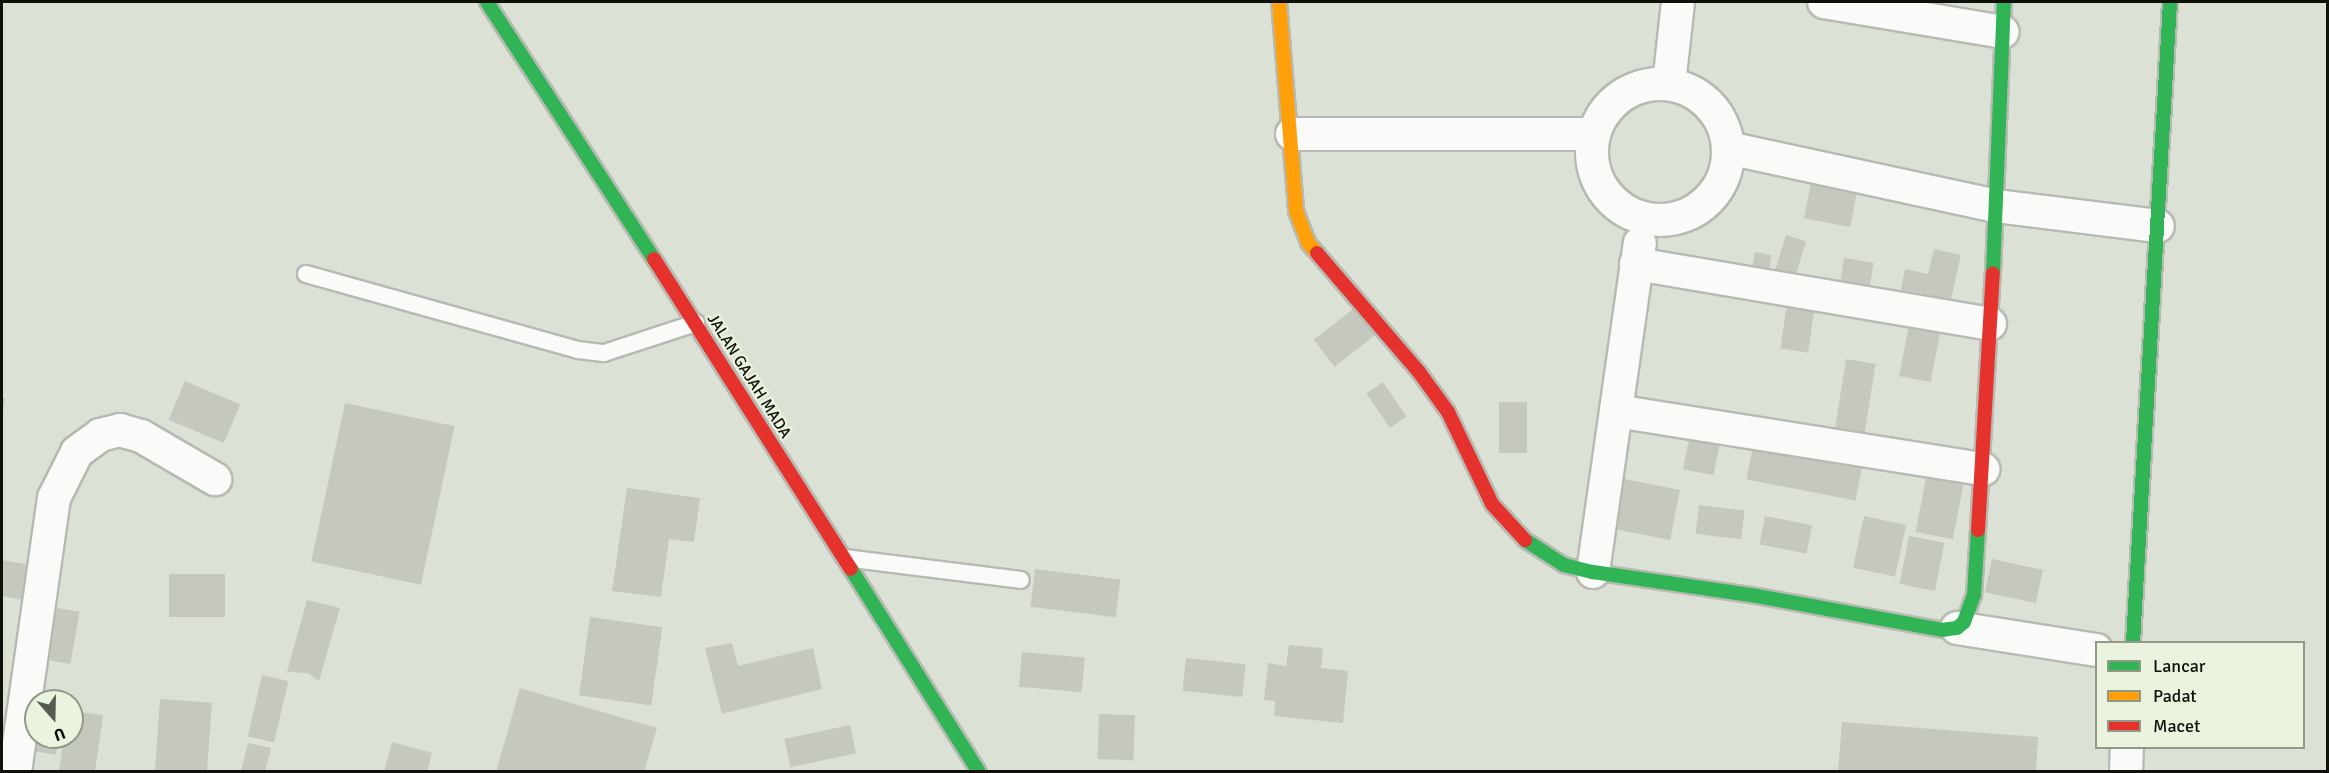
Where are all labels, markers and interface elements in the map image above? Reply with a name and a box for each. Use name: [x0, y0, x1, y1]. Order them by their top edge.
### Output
street label: JALAN GAJAH MADA: [703, 310, 795, 442]
legend: [2095, 641, 2305, 749]
text: Lancar: [2153, 655, 2205, 677]
text: Padat: [2153, 685, 2197, 707]
north arrow: [24, 689, 84, 749]
text: Macet: [2153, 715, 2200, 737]
text: U: [51, 723, 68, 745]

